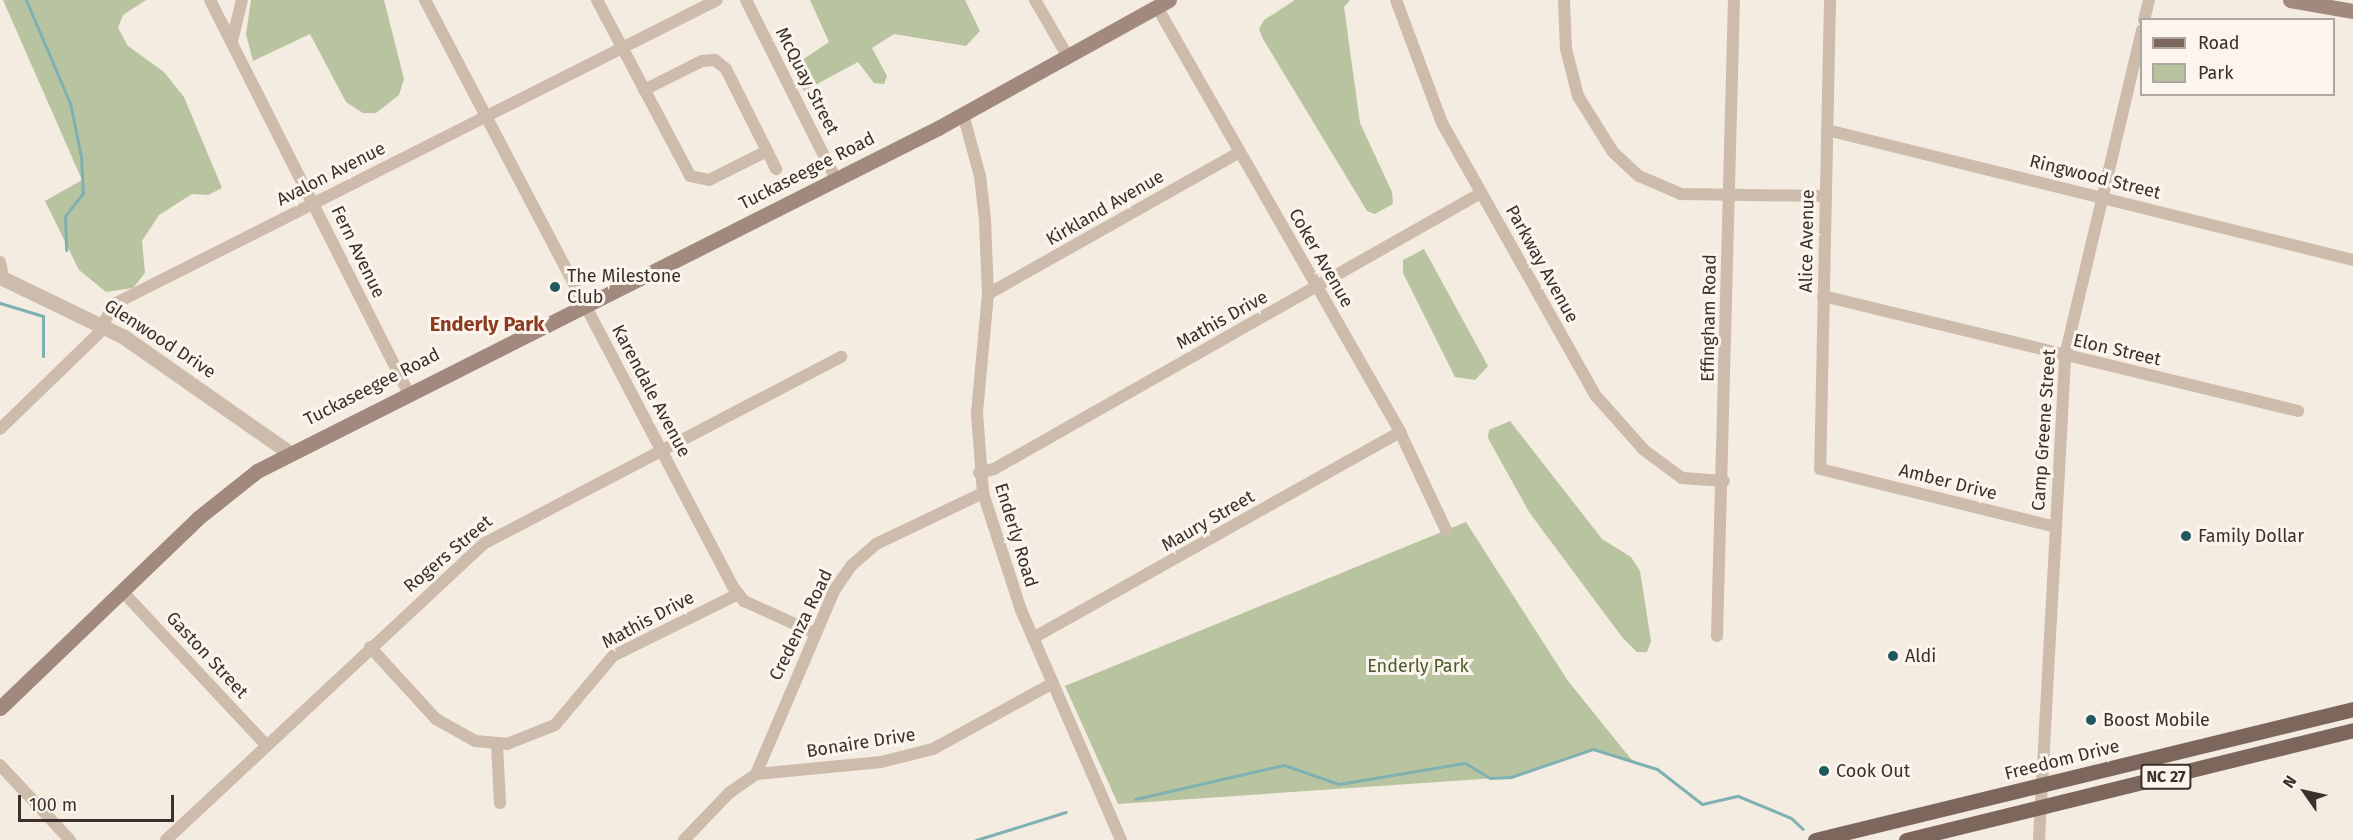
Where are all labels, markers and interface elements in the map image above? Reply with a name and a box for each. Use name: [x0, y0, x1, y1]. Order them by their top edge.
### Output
legend: [2140, 18, 2335, 96]
street label: McQuay Street: [771, 24, 843, 138]
text: Road: [2198, 32, 2240, 54]
text: Park: [2198, 62, 2233, 84]
street label: Tuckaseegee Road: [736, 128, 878, 214]
street label: Avalon Avenue: [273, 137, 389, 211]
street label: Ringwood Street: [2027, 150, 2163, 204]
street label: Kirkland Avenue: [1042, 165, 1168, 251]
street label: Alice Avenue: [1795, 189, 1819, 293]
street label: Parkway Avenue: [1501, 201, 1583, 327]
street label: Fern Avenue: [326, 202, 390, 302]
street label: Coker Avenue: [1284, 205, 1358, 311]
street label: Effingham Road: [1697, 254, 1721, 382]
place label: The Milestone Club: [567, 266, 681, 308]
marker: The Milestone Club: [548, 280, 562, 294]
street label: Mathis Drive: [1172, 286, 1272, 354]
street label: Glenwood Drive: [100, 295, 220, 383]
district label: Enderly Park: [430, 312, 544, 336]
street label: Karendale Avenue: [607, 321, 695, 461]
street label: Elon Street: [2071, 329, 2163, 371]
street label: Tuckaseegee Road: [301, 344, 443, 430]
street label: Camp Greene Street: [2028, 348, 2060, 512]
street label: Amber Drive: [1897, 459, 1999, 505]
street label: Enderly Road: [990, 480, 1042, 590]
street label: Maury Street: [1158, 486, 1258, 556]
street label: Rogers Street: [399, 511, 497, 597]
place label: Family Dollar: [2198, 525, 2304, 547]
marker: Family Dollar: [2179, 529, 2193, 543]
street label: Credenza Road: [765, 566, 837, 684]
street label: Mathis Drive: [598, 587, 698, 653]
street label: Gaston Street: [162, 607, 252, 703]
place label: Aldi: [1905, 645, 1936, 667]
marker: Aldi: [1886, 649, 1900, 663]
park label: Enderly Park: [1367, 655, 1469, 677]
place label: Boost Mobile: [2103, 709, 2210, 731]
marker: Boost Mobile: [2084, 713, 2098, 727]
street label: Bonaire Drive: [805, 724, 917, 762]
street label: Freedom Drive: [2002, 735, 2122, 785]
place label: Cook Out: [1836, 760, 1910, 782]
north arrow: [2275, 762, 2335, 822]
marker: Cook Out: [1817, 764, 1831, 778]
road number: NC 27: [2139, 764, 2193, 790]
text: N: [2279, 772, 2301, 791]
scale bar: [21, 783, 177, 821]
text: 100 m: [29, 794, 77, 816]

